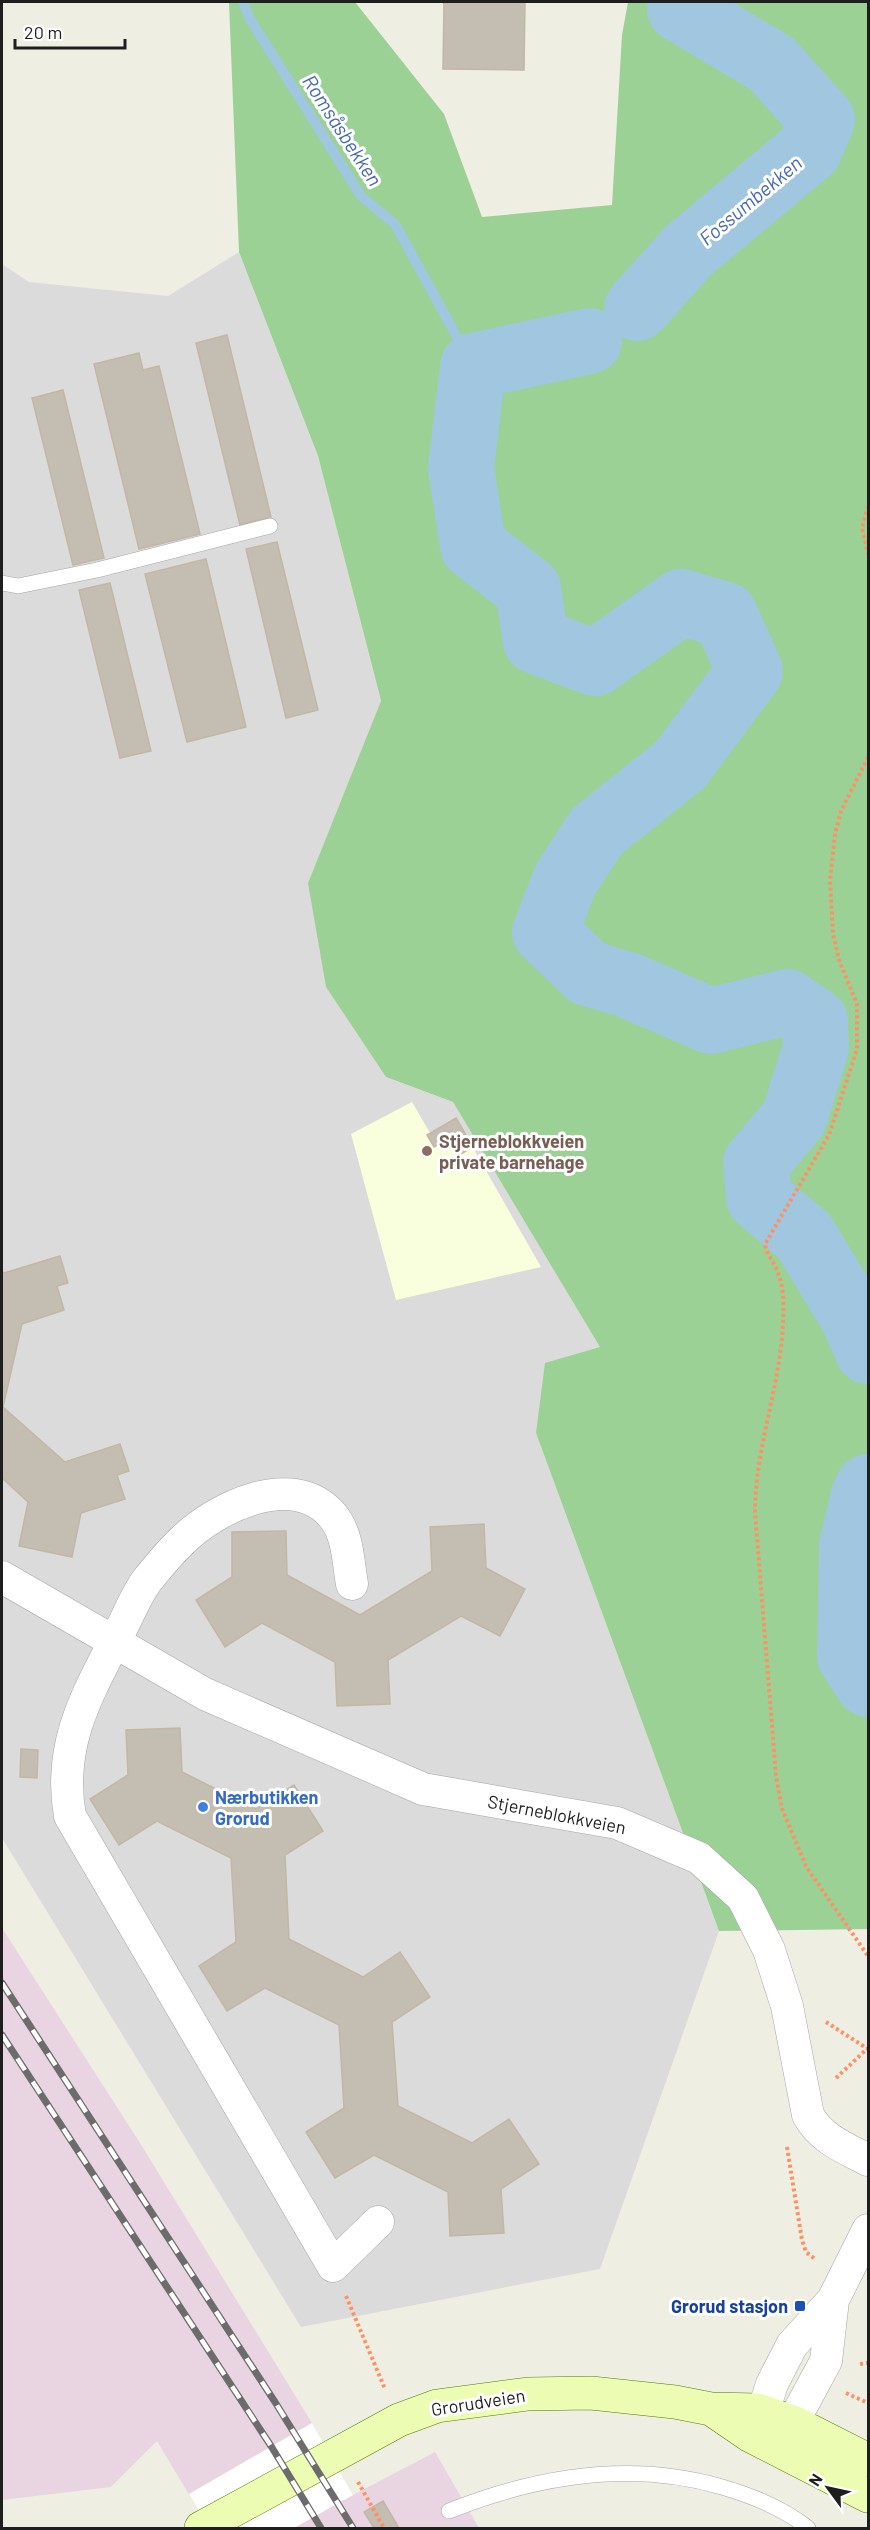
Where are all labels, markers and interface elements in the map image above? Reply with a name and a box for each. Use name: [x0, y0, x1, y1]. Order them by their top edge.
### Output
scale bar: [15, 12, 124, 50]
text: 20 m: [24, 21, 62, 43]
water label: Romsåsbekken: [298, 70, 388, 190]
water label: Fossumbekken: [694, 150, 806, 250]
place label: Stjerneblokkveien private barnehage: [439, 1130, 585, 1173]
marker: Stjerneblokkveien private barnehage: [420, 1144, 434, 1158]
place label: Nærbutikken Grorud: [215, 1786, 318, 1829]
street label: Stjerneblokkveien: [486, 1790, 628, 1838]
marker: Nærbutikken Grorud: [196, 1800, 210, 1814]
place label: Grorud stasjon: [671, 2295, 788, 2317]
marker: Grorud stasjon: [793, 2299, 807, 2313]
street label: Grorudveien: [429, 2384, 527, 2420]
north arrow: [798, 2458, 858, 2518]
text: N: [804, 2470, 826, 2489]

